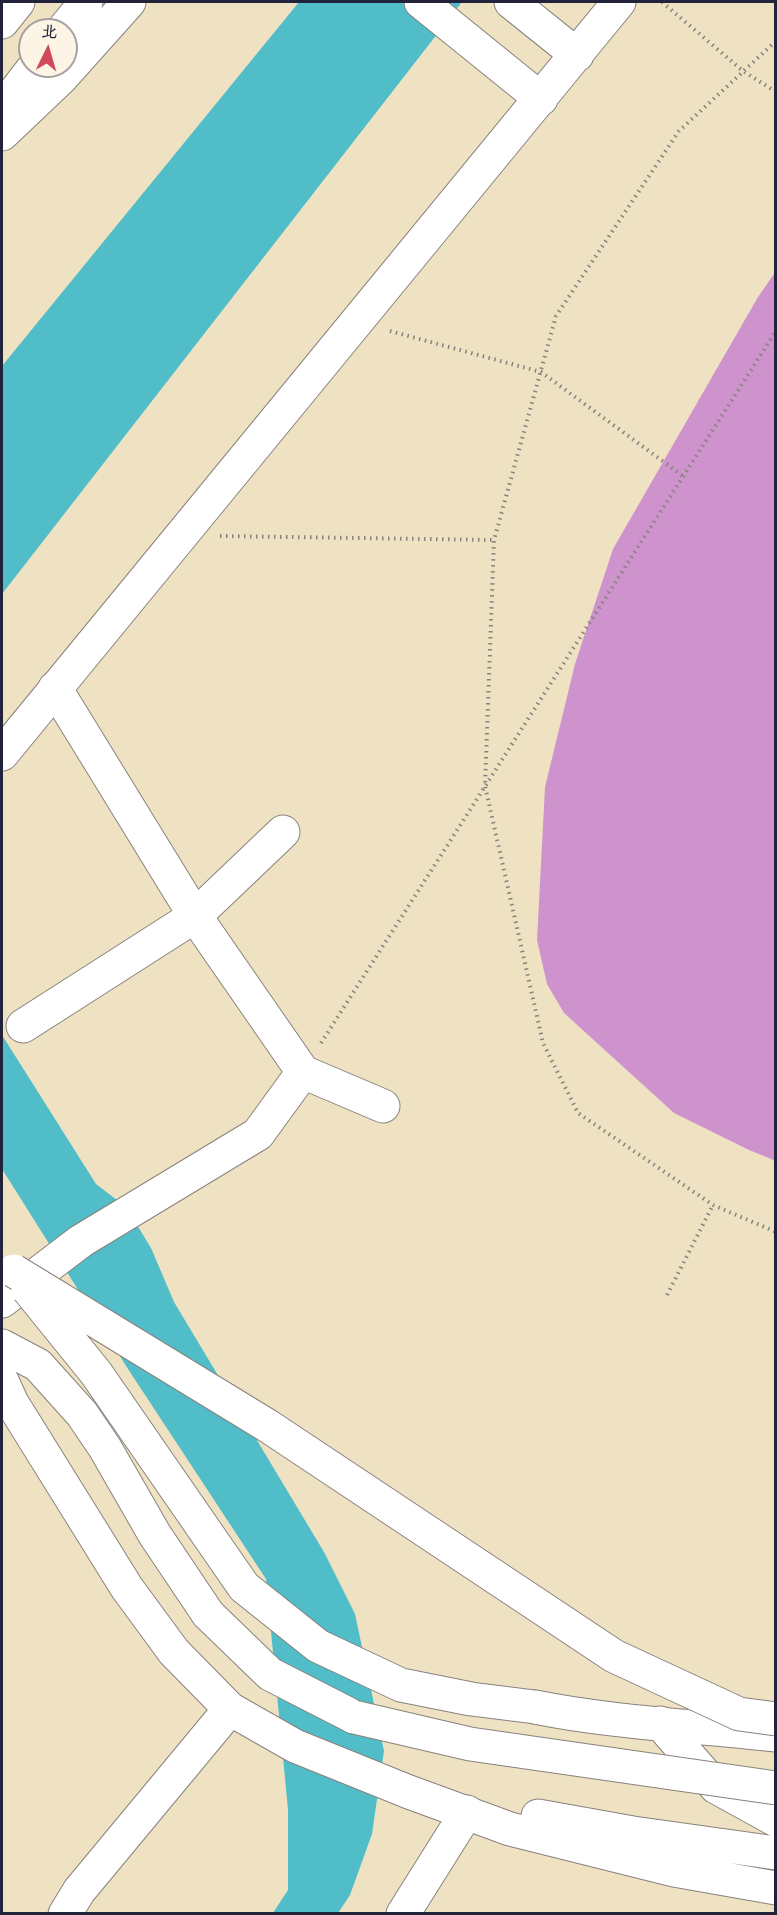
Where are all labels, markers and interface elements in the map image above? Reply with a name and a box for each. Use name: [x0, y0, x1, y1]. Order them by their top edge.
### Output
text: 北: [40, 16, 59, 47]
north arrow: [18, 18, 78, 78]

